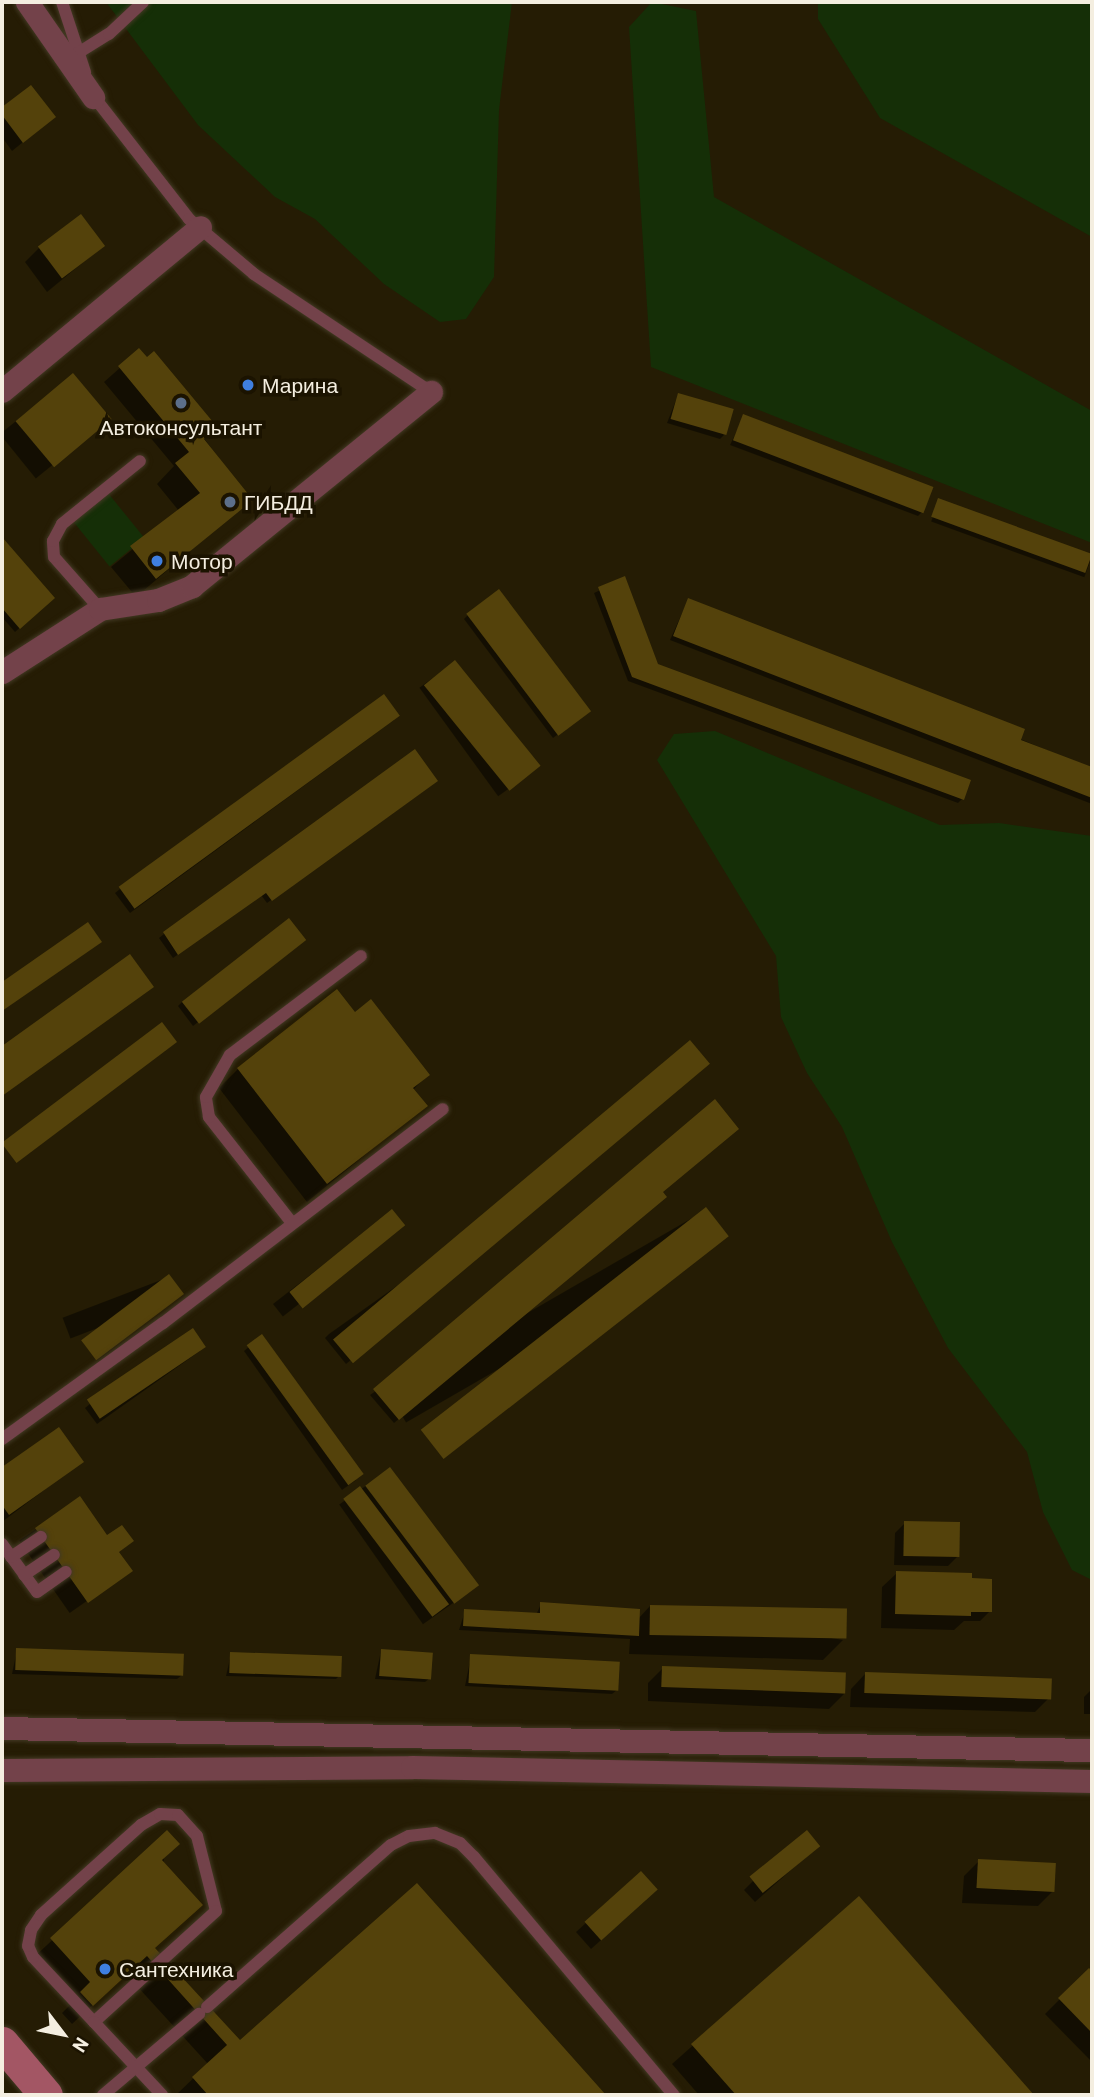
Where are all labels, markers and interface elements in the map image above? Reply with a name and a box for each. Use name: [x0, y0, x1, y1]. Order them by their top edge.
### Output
place label: Марина: [262, 372, 338, 398]
marker: Марина: [240, 377, 256, 393]
marker: Автоконсультант: [173, 395, 189, 411]
place label: Автоконсультант: [100, 414, 262, 440]
place label: ГИБДД: [244, 489, 313, 515]
marker: ГИБДД: [222, 494, 238, 510]
place label: Мотор: [171, 548, 233, 574]
marker: Мотор: [149, 553, 165, 569]
place label: Сантехника: [119, 1956, 233, 1982]
marker: Сантехника: [97, 1961, 113, 1977]
north arrow: [28, 1999, 98, 2069]
text: N: [68, 2034, 94, 2057]

